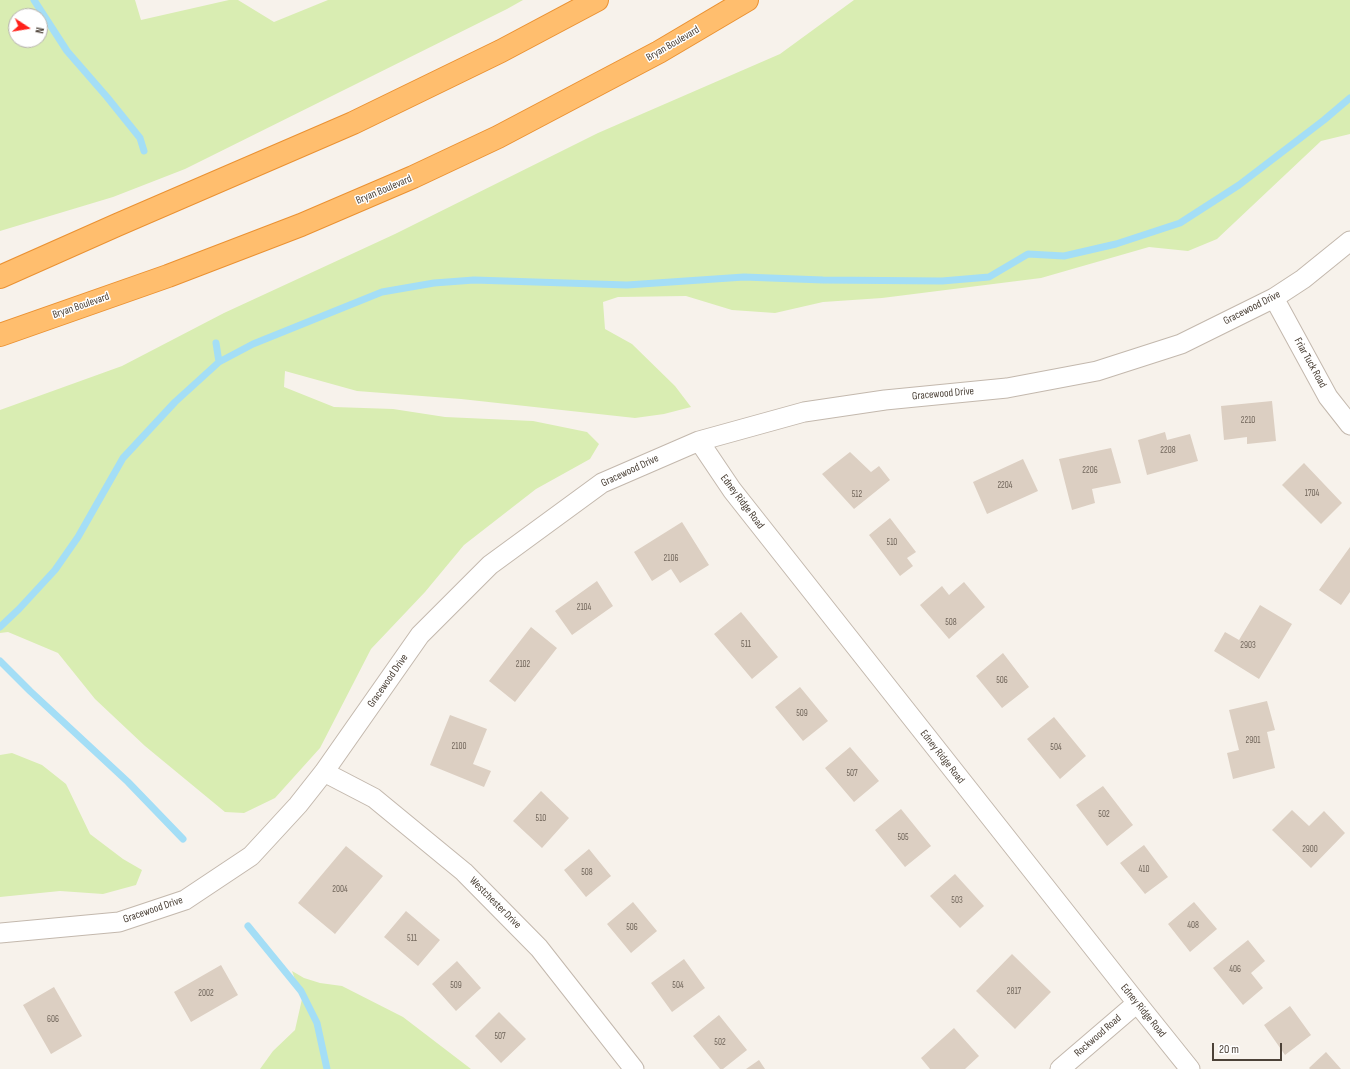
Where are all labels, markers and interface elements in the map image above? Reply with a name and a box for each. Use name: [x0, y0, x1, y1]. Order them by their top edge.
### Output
north arrow: [8, 8, 48, 48]
street label: Bryan Boulevard: [644, 23, 702, 65]
text: N: [32, 26, 46, 35]
street label: Bryan Boulevard: [354, 172, 414, 208]
street label: Gracewood Drive: [1221, 288, 1283, 328]
street label: Bryan Boulevard: [51, 290, 111, 322]
street label: Friar Tuck Road: [1291, 336, 1329, 390]
street label: Gracewood Drive: [911, 385, 975, 403]
house number: 2210: [1241, 416, 1255, 426]
house number: 2208: [1160, 446, 1176, 456]
street label: Gracewood Drive: [599, 452, 661, 490]
house number: 2206: [1082, 466, 1098, 476]
street label: Edney Ridge Road: [717, 472, 767, 532]
house number: 2204: [997, 481, 1013, 491]
house number: 1704: [1305, 489, 1319, 499]
house number: 512: [852, 490, 862, 500]
house number: 510: [887, 538, 897, 548]
house number: 2106: [664, 554, 678, 564]
house number: 2104: [577, 603, 591, 613]
house number: 508: [945, 618, 957, 628]
house number: 511: [741, 640, 751, 650]
house number: 2903: [1240, 641, 1256, 651]
street label: Gracewood Drive: [365, 652, 411, 710]
house number: 2102: [516, 660, 530, 670]
house number: 506: [996, 676, 1008, 686]
house number: 509: [796, 709, 808, 719]
street label: Edney Ridge Road: [917, 727, 967, 787]
house number: 2901: [1246, 736, 1260, 746]
house number: 2100: [452, 742, 466, 752]
house number: 504: [1050, 743, 1062, 753]
house number: 507: [846, 769, 858, 779]
house number: 502: [1098, 810, 1110, 820]
house number: 510: [536, 814, 546, 824]
house number: 505: [897, 833, 909, 843]
house number: 2900: [1302, 845, 1318, 855]
house number: 410: [1139, 865, 1149, 875]
house number: 508: [581, 868, 593, 878]
street label: Westchester Drive: [466, 874, 524, 932]
house number: 2004: [332, 885, 348, 895]
street label: Gracewood Drive: [121, 894, 185, 926]
house number: 503: [951, 896, 963, 906]
house number: 408: [1187, 921, 1199, 931]
house number: 506: [626, 923, 638, 933]
house number: 511: [407, 934, 417, 944]
house number: 406: [1229, 965, 1241, 975]
house number: 509: [450, 981, 462, 991]
house number: 504: [672, 981, 684, 991]
street label: Edney Ridge Road: [1118, 982, 1168, 1040]
house number: 2817: [1007, 987, 1021, 997]
house number: 2002: [198, 989, 214, 999]
street label: Rockwood Road: [1072, 1012, 1124, 1060]
house number: 606: [47, 1015, 59, 1025]
house number: 507: [494, 1032, 506, 1042]
scale bar: [1214, 1035, 1284, 1061]
house number: 502: [714, 1038, 726, 1048]
text: 20 m: [1219, 1042, 1239, 1057]

